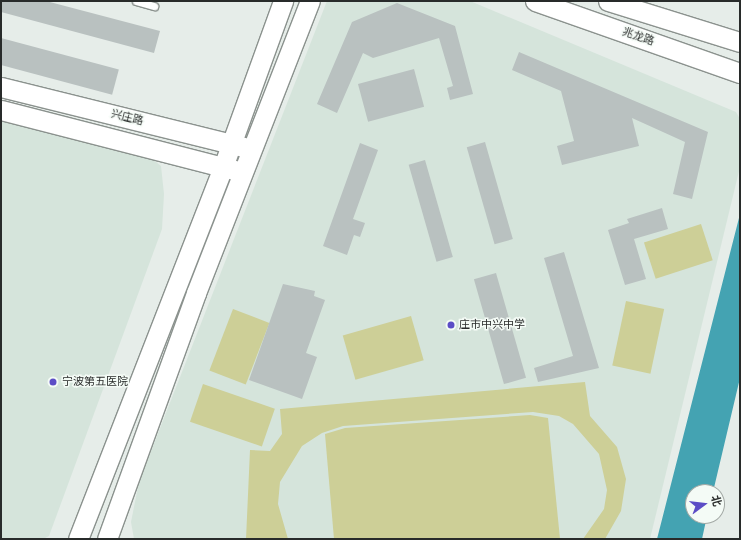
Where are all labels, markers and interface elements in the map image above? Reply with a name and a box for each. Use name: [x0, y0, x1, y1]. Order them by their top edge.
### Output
street label: 兆龙路: [620, 25, 656, 49]
street label: 兴庄路: [109, 108, 145, 128]
place label: 庄市中兴中学: [459, 318, 525, 332]
marker: 庄市中兴中学: [446, 320, 456, 330]
place label: 宁波第五医院: [62, 375, 128, 389]
marker: 宁波第五医院: [47, 376, 59, 388]
north arrow: [685, 484, 725, 524]
text: 北: [708, 494, 724, 508]

